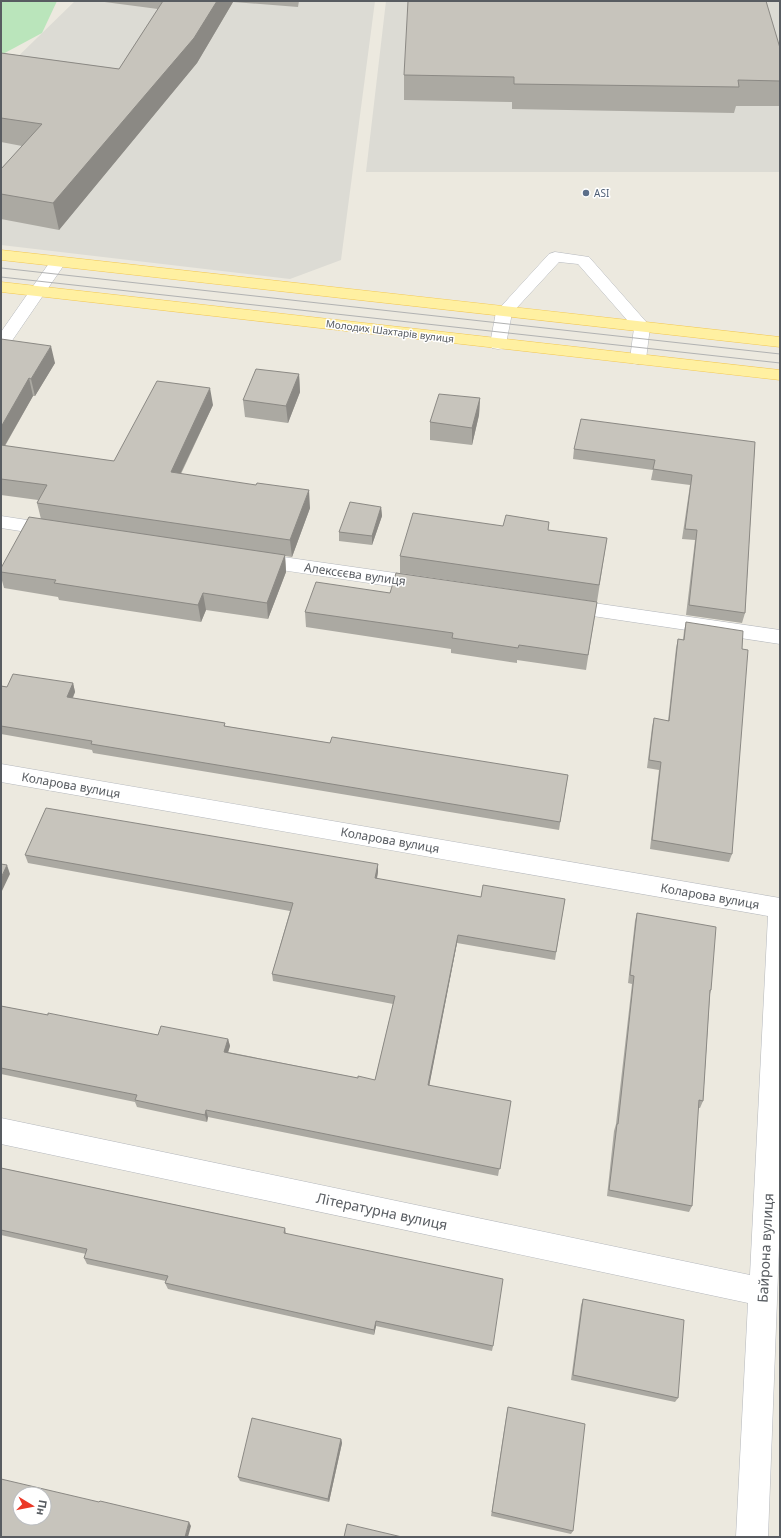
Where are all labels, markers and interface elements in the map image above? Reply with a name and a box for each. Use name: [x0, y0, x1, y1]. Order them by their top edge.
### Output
place label: ASI: [594, 186, 609, 200]
marker: ASI: [581, 188, 591, 198]
street label: Молодих Шахтарів вулиця: [325, 316, 455, 346]
street label: Алексєєва вулиця: [303, 558, 407, 590]
street label: Коларова вулиця: [20, 768, 122, 802]
street label: Коларова вулиця: [339, 823, 441, 857]
street label: Коларова вулиця: [659, 879, 761, 913]
street label: Літературна вулиця: [315, 1188, 449, 1234]
street label: Байрона вулиця: [753, 1193, 777, 1303]
north arrow: [12, 1486, 52, 1526]
text: Пн: [34, 1499, 51, 1517]

